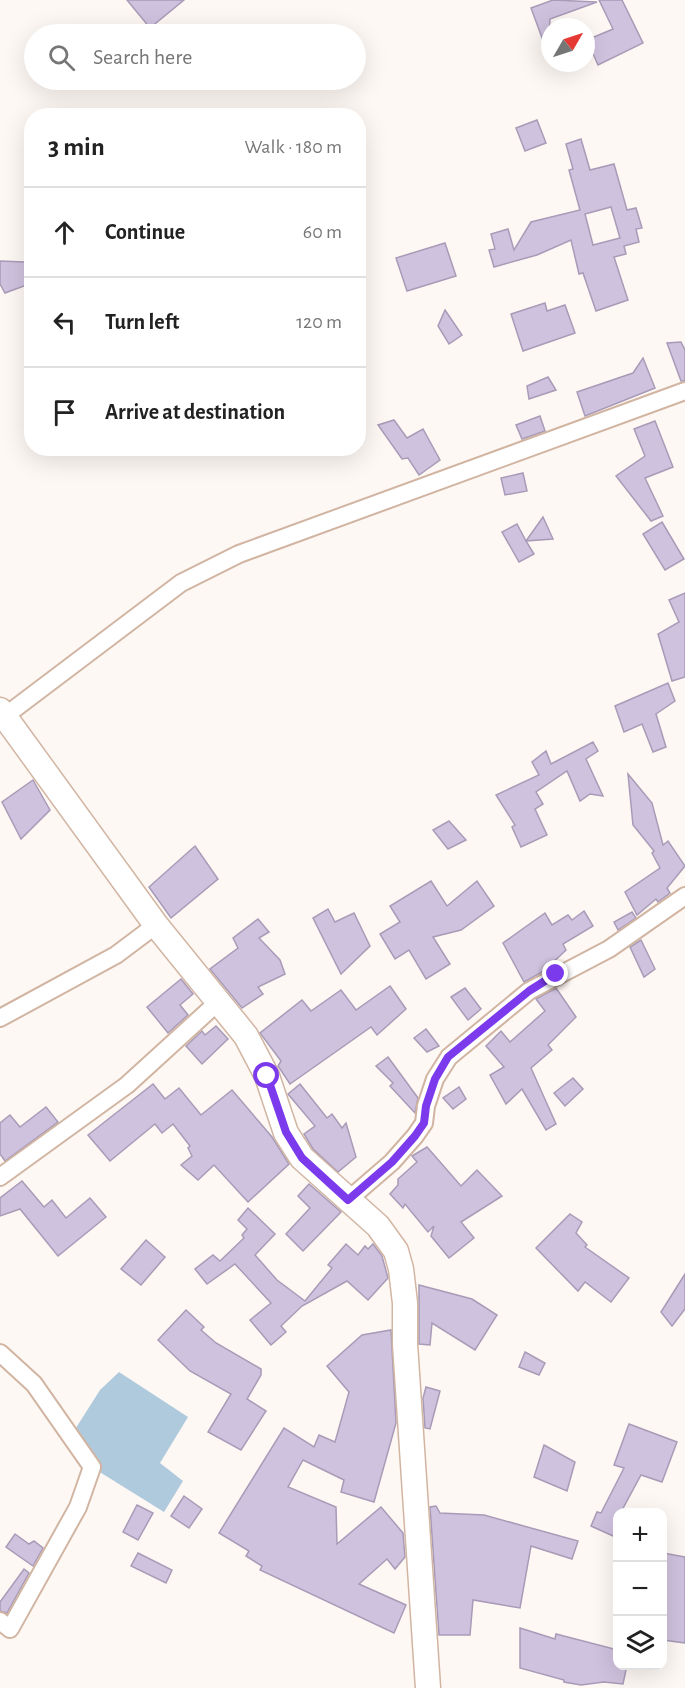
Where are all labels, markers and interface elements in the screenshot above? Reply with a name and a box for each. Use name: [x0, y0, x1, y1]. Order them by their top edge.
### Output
north arrow: [541, 18, 595, 72]
search box: [24, 24, 366, 90]
icon: search: [45, 41, 78, 74]
text: Search here: [93, 46, 192, 68]
text: 3 min: [48, 134, 105, 160]
text: Walk · 180 m: [245, 137, 342, 157]
icon: ahead: [48, 216, 81, 249]
text: Continue: [105, 221, 185, 243]
text: 60 m: [303, 222, 342, 242]
icon: left: [48, 306, 81, 339]
text: Turn left: [105, 311, 179, 333]
text: 120 m: [296, 312, 342, 332]
icon: arrive: [48, 396, 81, 429]
text: Arrive at destination: [105, 401, 285, 423]
route end: [542, 960, 568, 986]
route start: [253, 1062, 279, 1088]
map controls: [613, 1508, 667, 1670]
button: +: [613, 1508, 667, 1562]
button: −: [613, 1562, 667, 1616]
button: layers: [613, 1616, 667, 1670]

